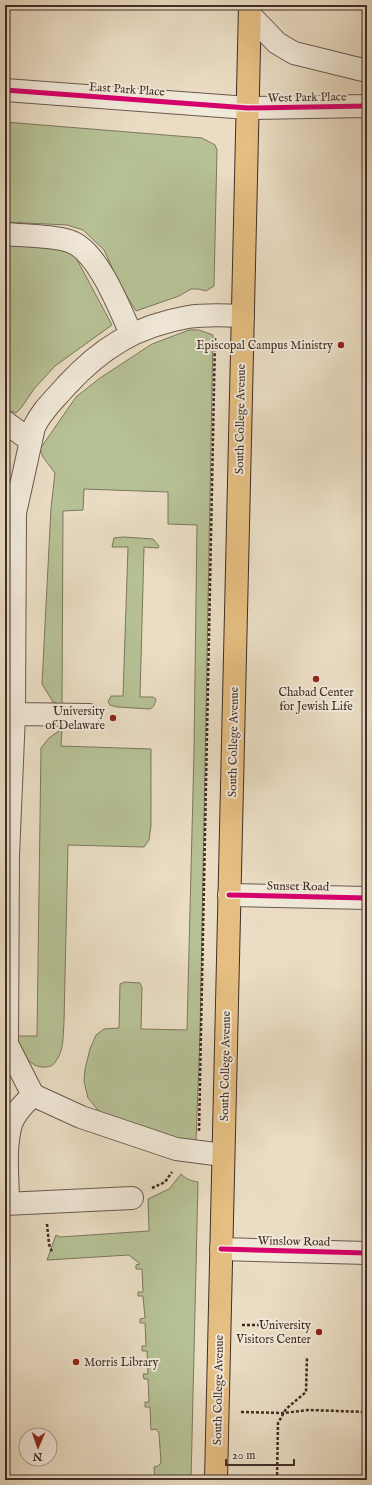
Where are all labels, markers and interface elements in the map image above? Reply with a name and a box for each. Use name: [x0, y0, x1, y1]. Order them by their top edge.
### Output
street label: East Park Place: [89, 79, 166, 100]
street label: West Park Place: [267, 89, 347, 106]
place label: Episcopal Campus Ministry: [196, 338, 333, 354]
marker: Episcopal Campus Ministry: [336, 340, 346, 350]
street label: South College Avenue: [232, 363, 249, 474]
marker: Chabad Center for Jewish Life: [311, 674, 321, 684]
place label: Chabad Center for Jewish Life: [278, 685, 354, 715]
street label: South College Avenue: [225, 686, 242, 797]
place label: University of Delaware: [45, 704, 105, 733]
marker: University of Delaware: [108, 713, 118, 723]
street label: Sunset Road: [267, 878, 330, 895]
street label: South College Avenue: [217, 1010, 234, 1121]
street label: Winslow Road: [258, 1233, 331, 1250]
place label: University Visitors Center: [235, 1318, 312, 1347]
marker: University Visitors Center: [314, 1327, 324, 1337]
street label: South College Avenue: [210, 1334, 227, 1445]
place label: Morris Library: [84, 1355, 159, 1370]
marker: Morris Library: [71, 1357, 81, 1367]
north arrow: [18, 1427, 58, 1467]
scale bar: [226, 1441, 294, 1467]
text: 20 m: [232, 1448, 255, 1463]
text: N: [32, 1449, 44, 1463]

